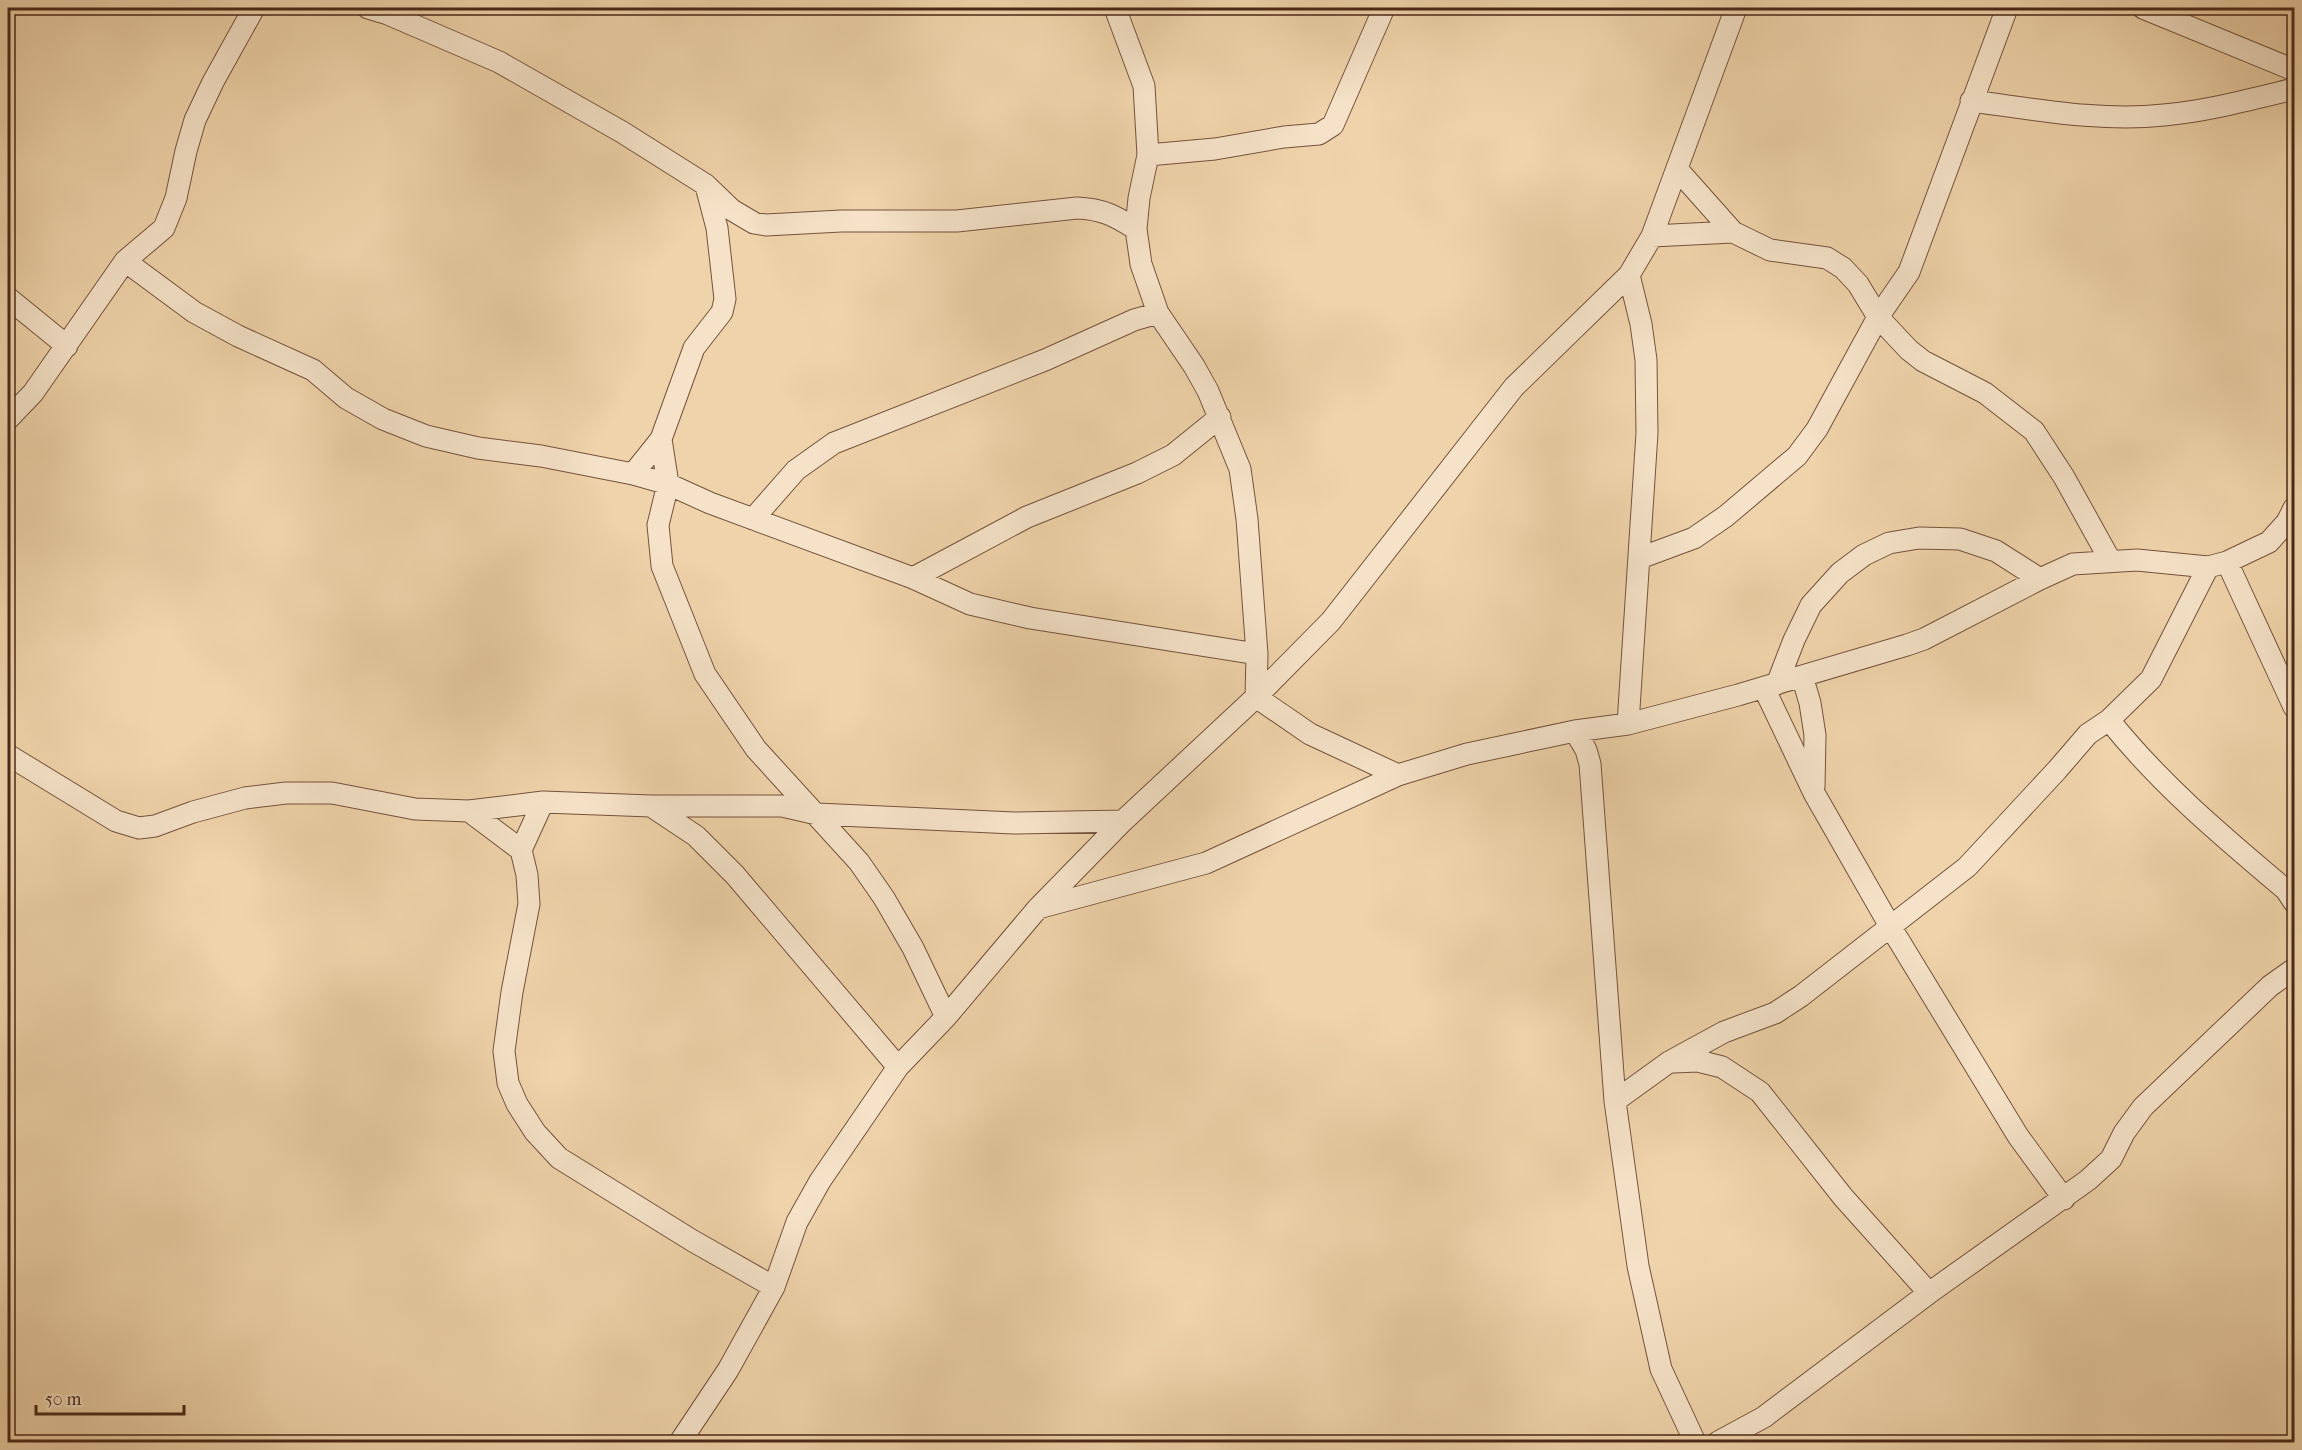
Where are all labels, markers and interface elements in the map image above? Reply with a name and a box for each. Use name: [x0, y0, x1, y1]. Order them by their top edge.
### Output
scale bar: [36, 1378, 184, 1416]
text: 50 m: [45, 1389, 82, 1410]

